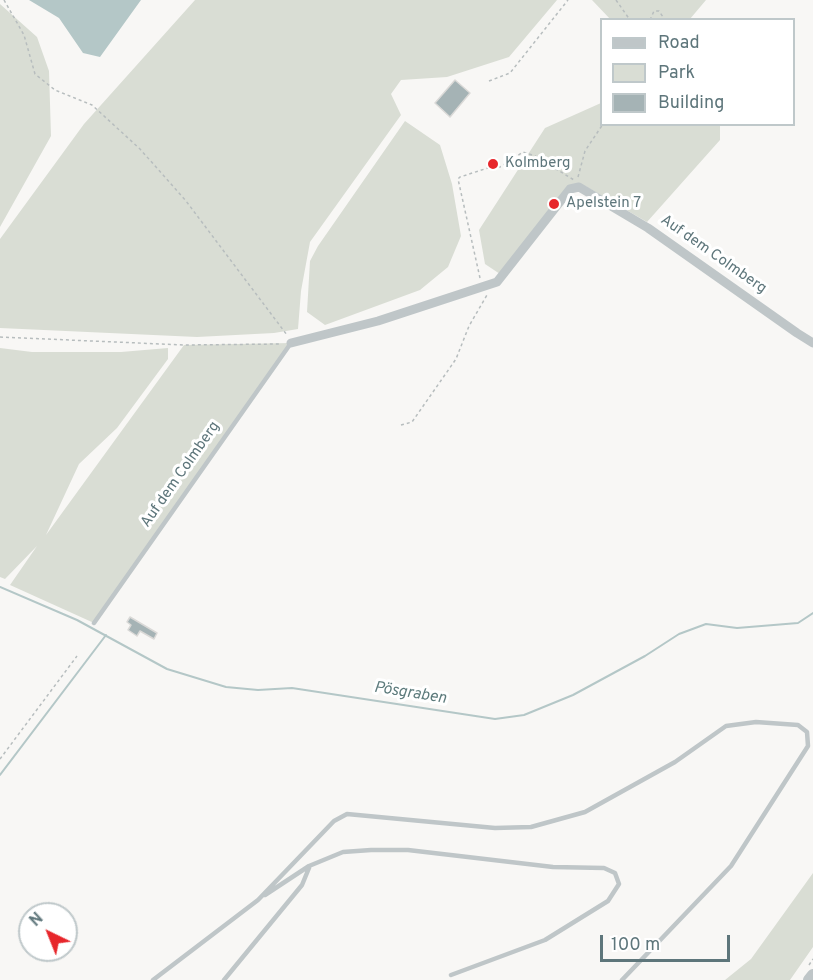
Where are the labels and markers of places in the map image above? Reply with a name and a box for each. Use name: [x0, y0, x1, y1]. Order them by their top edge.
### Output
place label: Kolmberg: [505, 155, 570, 173]
marker: Kolmberg: [486, 157, 500, 171]
place label: Apelstein 7: [566, 195, 641, 213]
marker: Apelstein 7: [547, 197, 561, 211]

